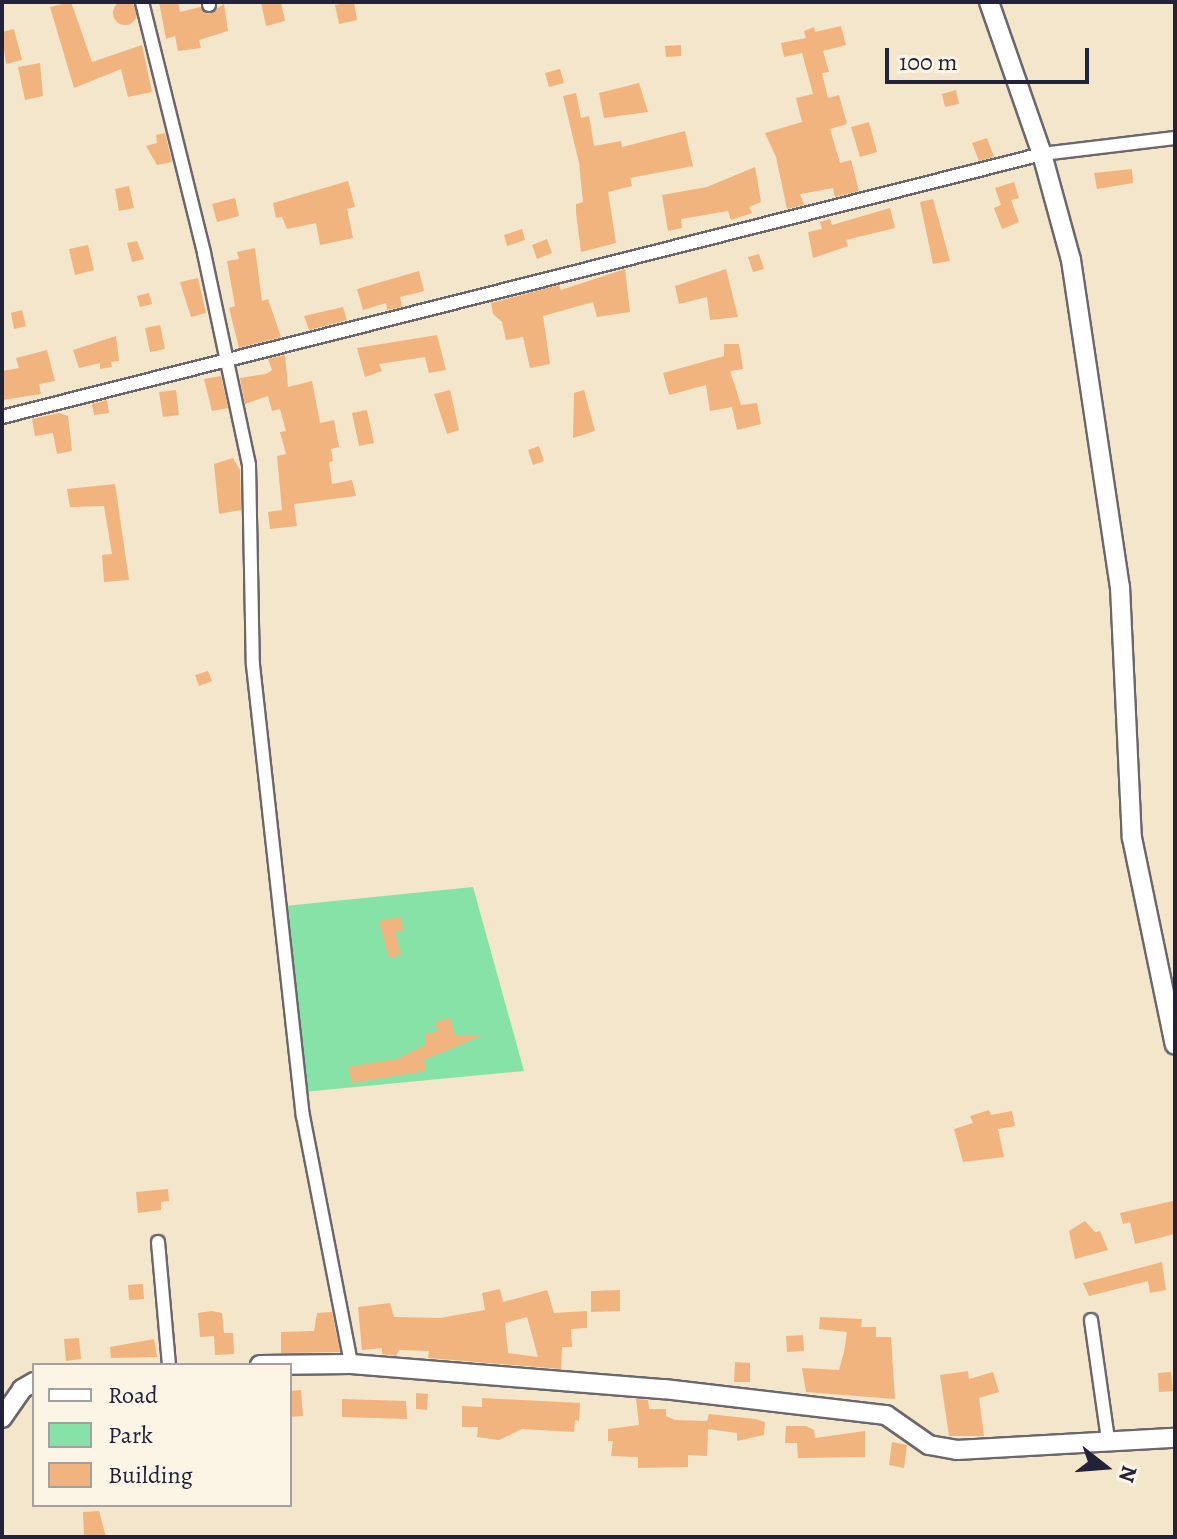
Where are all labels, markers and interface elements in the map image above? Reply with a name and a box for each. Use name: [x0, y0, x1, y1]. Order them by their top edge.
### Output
scale bar: [889, 32, 1093, 82]
text: 100 m: [899, 46, 958, 78]
legend: [32, 1363, 292, 1507]
text: Road: [108, 1379, 158, 1411]
text: Park: [108, 1419, 153, 1451]
north arrow: [1065, 1427, 1145, 1507]
text: Building: [108, 1459, 193, 1491]
text: N: [1111, 1462, 1145, 1486]

